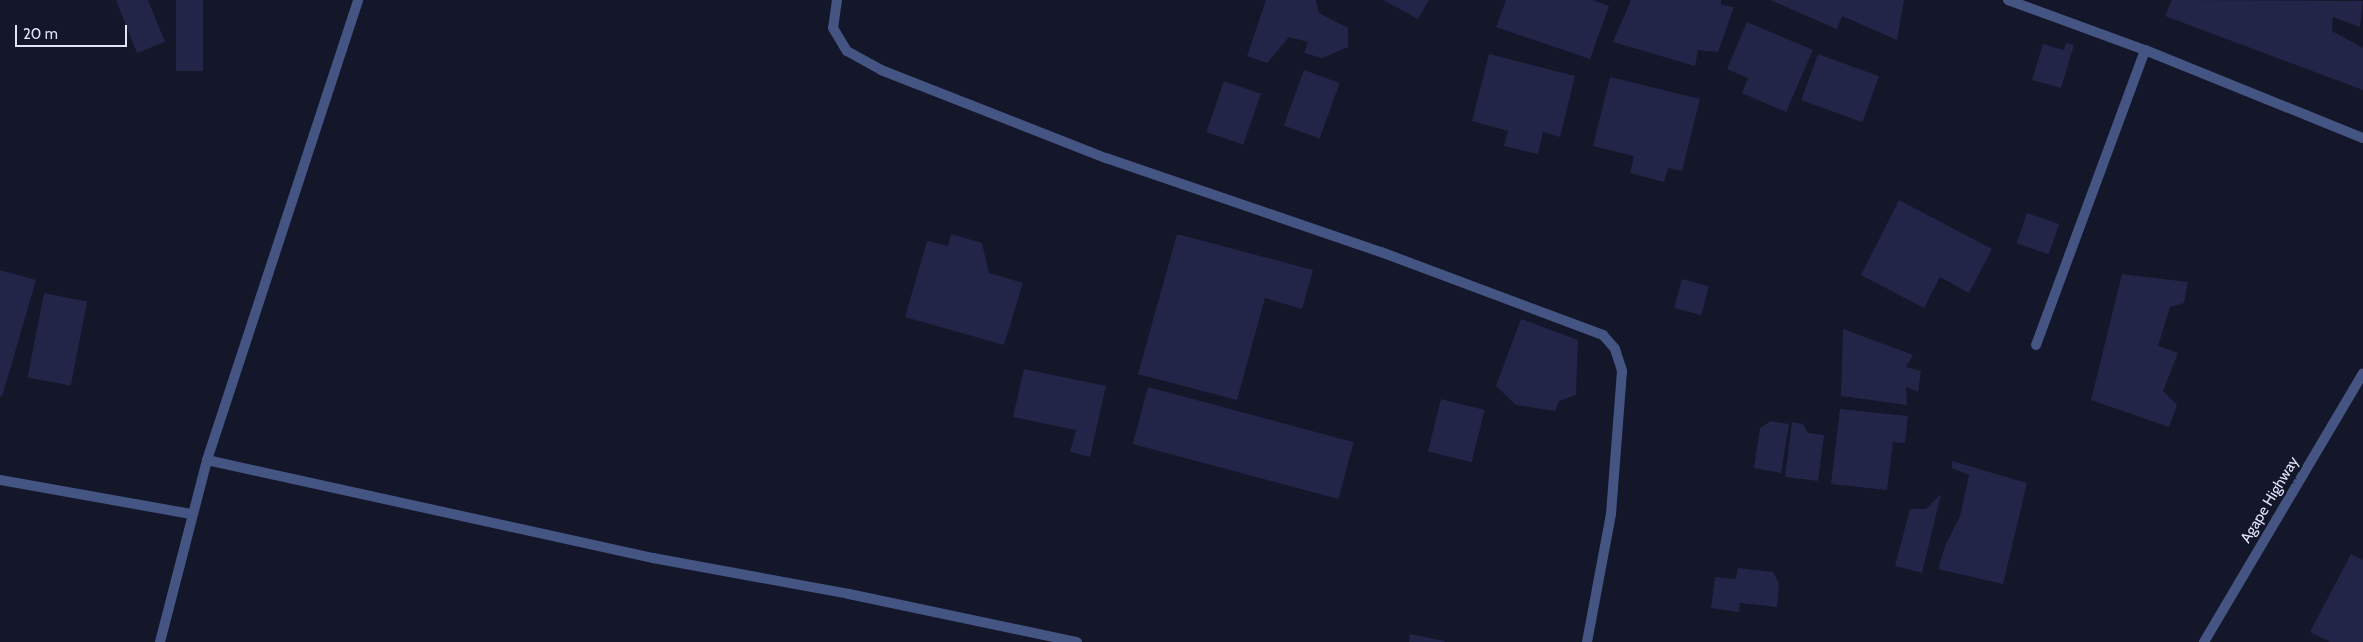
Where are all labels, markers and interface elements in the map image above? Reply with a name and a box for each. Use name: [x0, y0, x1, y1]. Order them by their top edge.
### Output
scale bar: [18, 15, 130, 47]
text: 20 m: [23, 25, 58, 43]
street label: Agape Highway: [2237, 454, 2303, 546]

